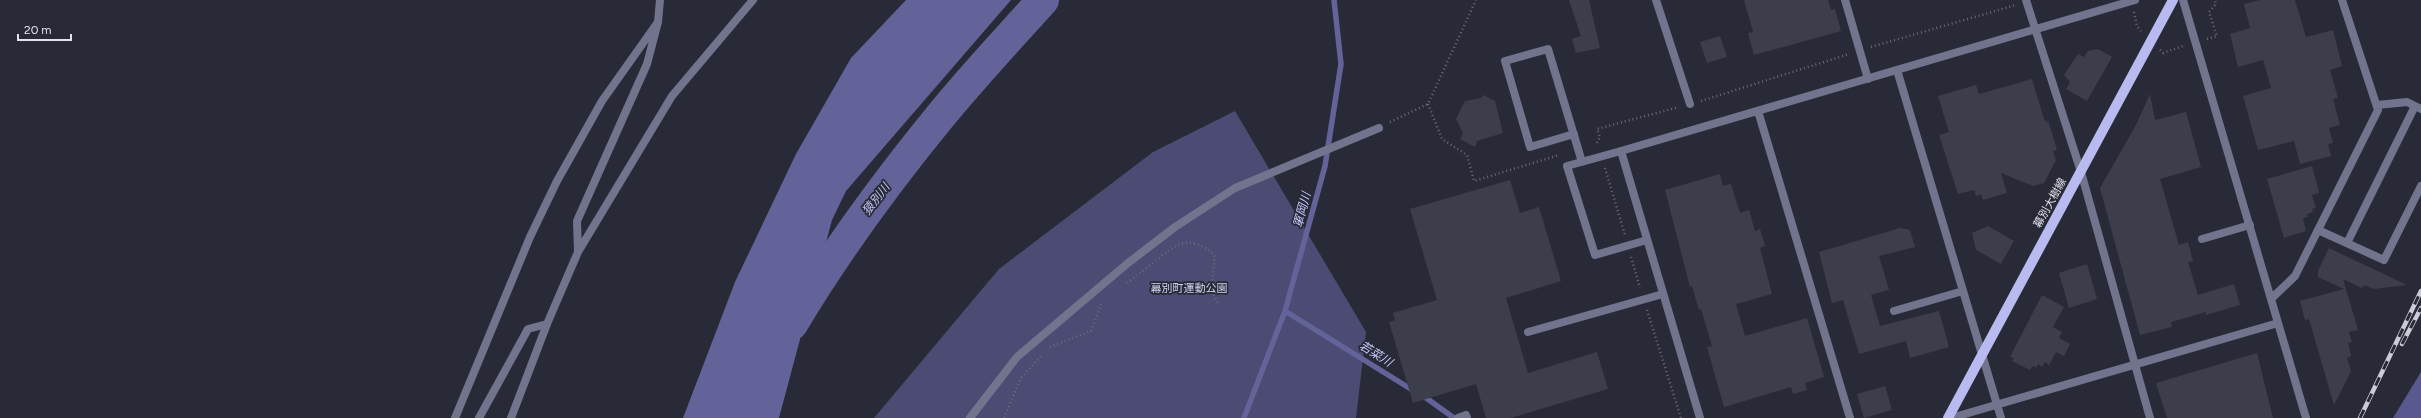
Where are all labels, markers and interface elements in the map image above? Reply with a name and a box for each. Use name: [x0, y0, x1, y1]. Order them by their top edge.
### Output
scale bar: [18, 16, 71, 42]
text: 20 m: [24, 23, 52, 37]
street label: 幕別大樹線: [2031, 176, 2069, 230]
water label: 猿別川: [859, 179, 894, 217]
water label: 軍岡川: [1291, 189, 1314, 229]
park label: 幕別町運動公園: [1151, 282, 1228, 295]
water label: 若菜川: [1357, 339, 1397, 371]

